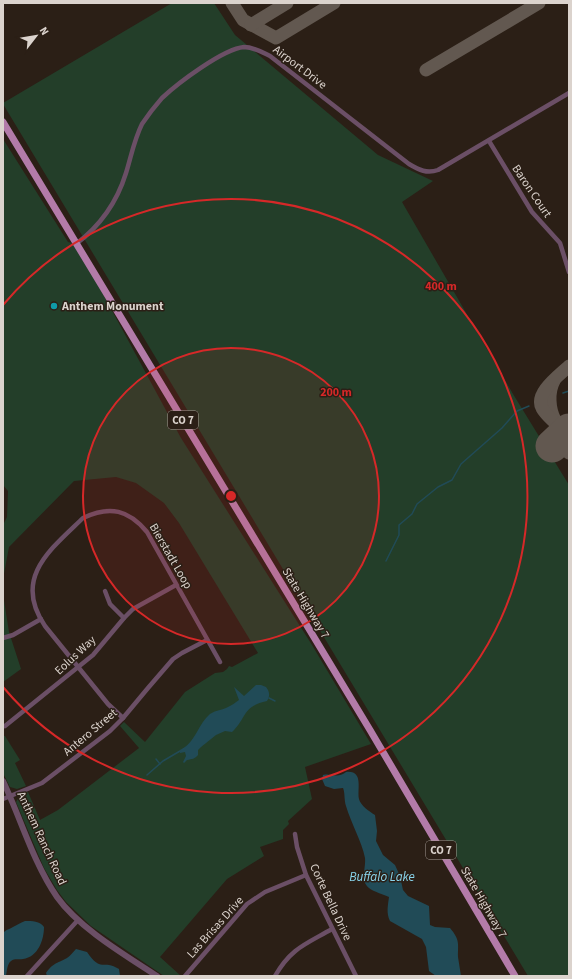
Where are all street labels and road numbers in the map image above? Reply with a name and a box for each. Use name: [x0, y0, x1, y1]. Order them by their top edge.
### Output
street label: Airport Drive: [269, 42, 330, 93]
street label: Baron Court: [508, 161, 556, 221]
road number: CO 7: [168, 411, 198, 429]
street label: Bierstadt Loop: [145, 520, 196, 592]
street label: State Highway 7: [278, 565, 333, 642]
street label: Eolus Way: [51, 632, 100, 679]
street label: Antero Street: [60, 705, 121, 760]
street label: Anthem Ranch Road: [12, 789, 71, 888]
road number: CO 7: [426, 841, 456, 859]
street label: Corte Bella Drive: [305, 861, 356, 944]
street label: State Highway 7: [456, 863, 511, 941]
street label: Las Brisas Drive: [183, 893, 248, 962]

